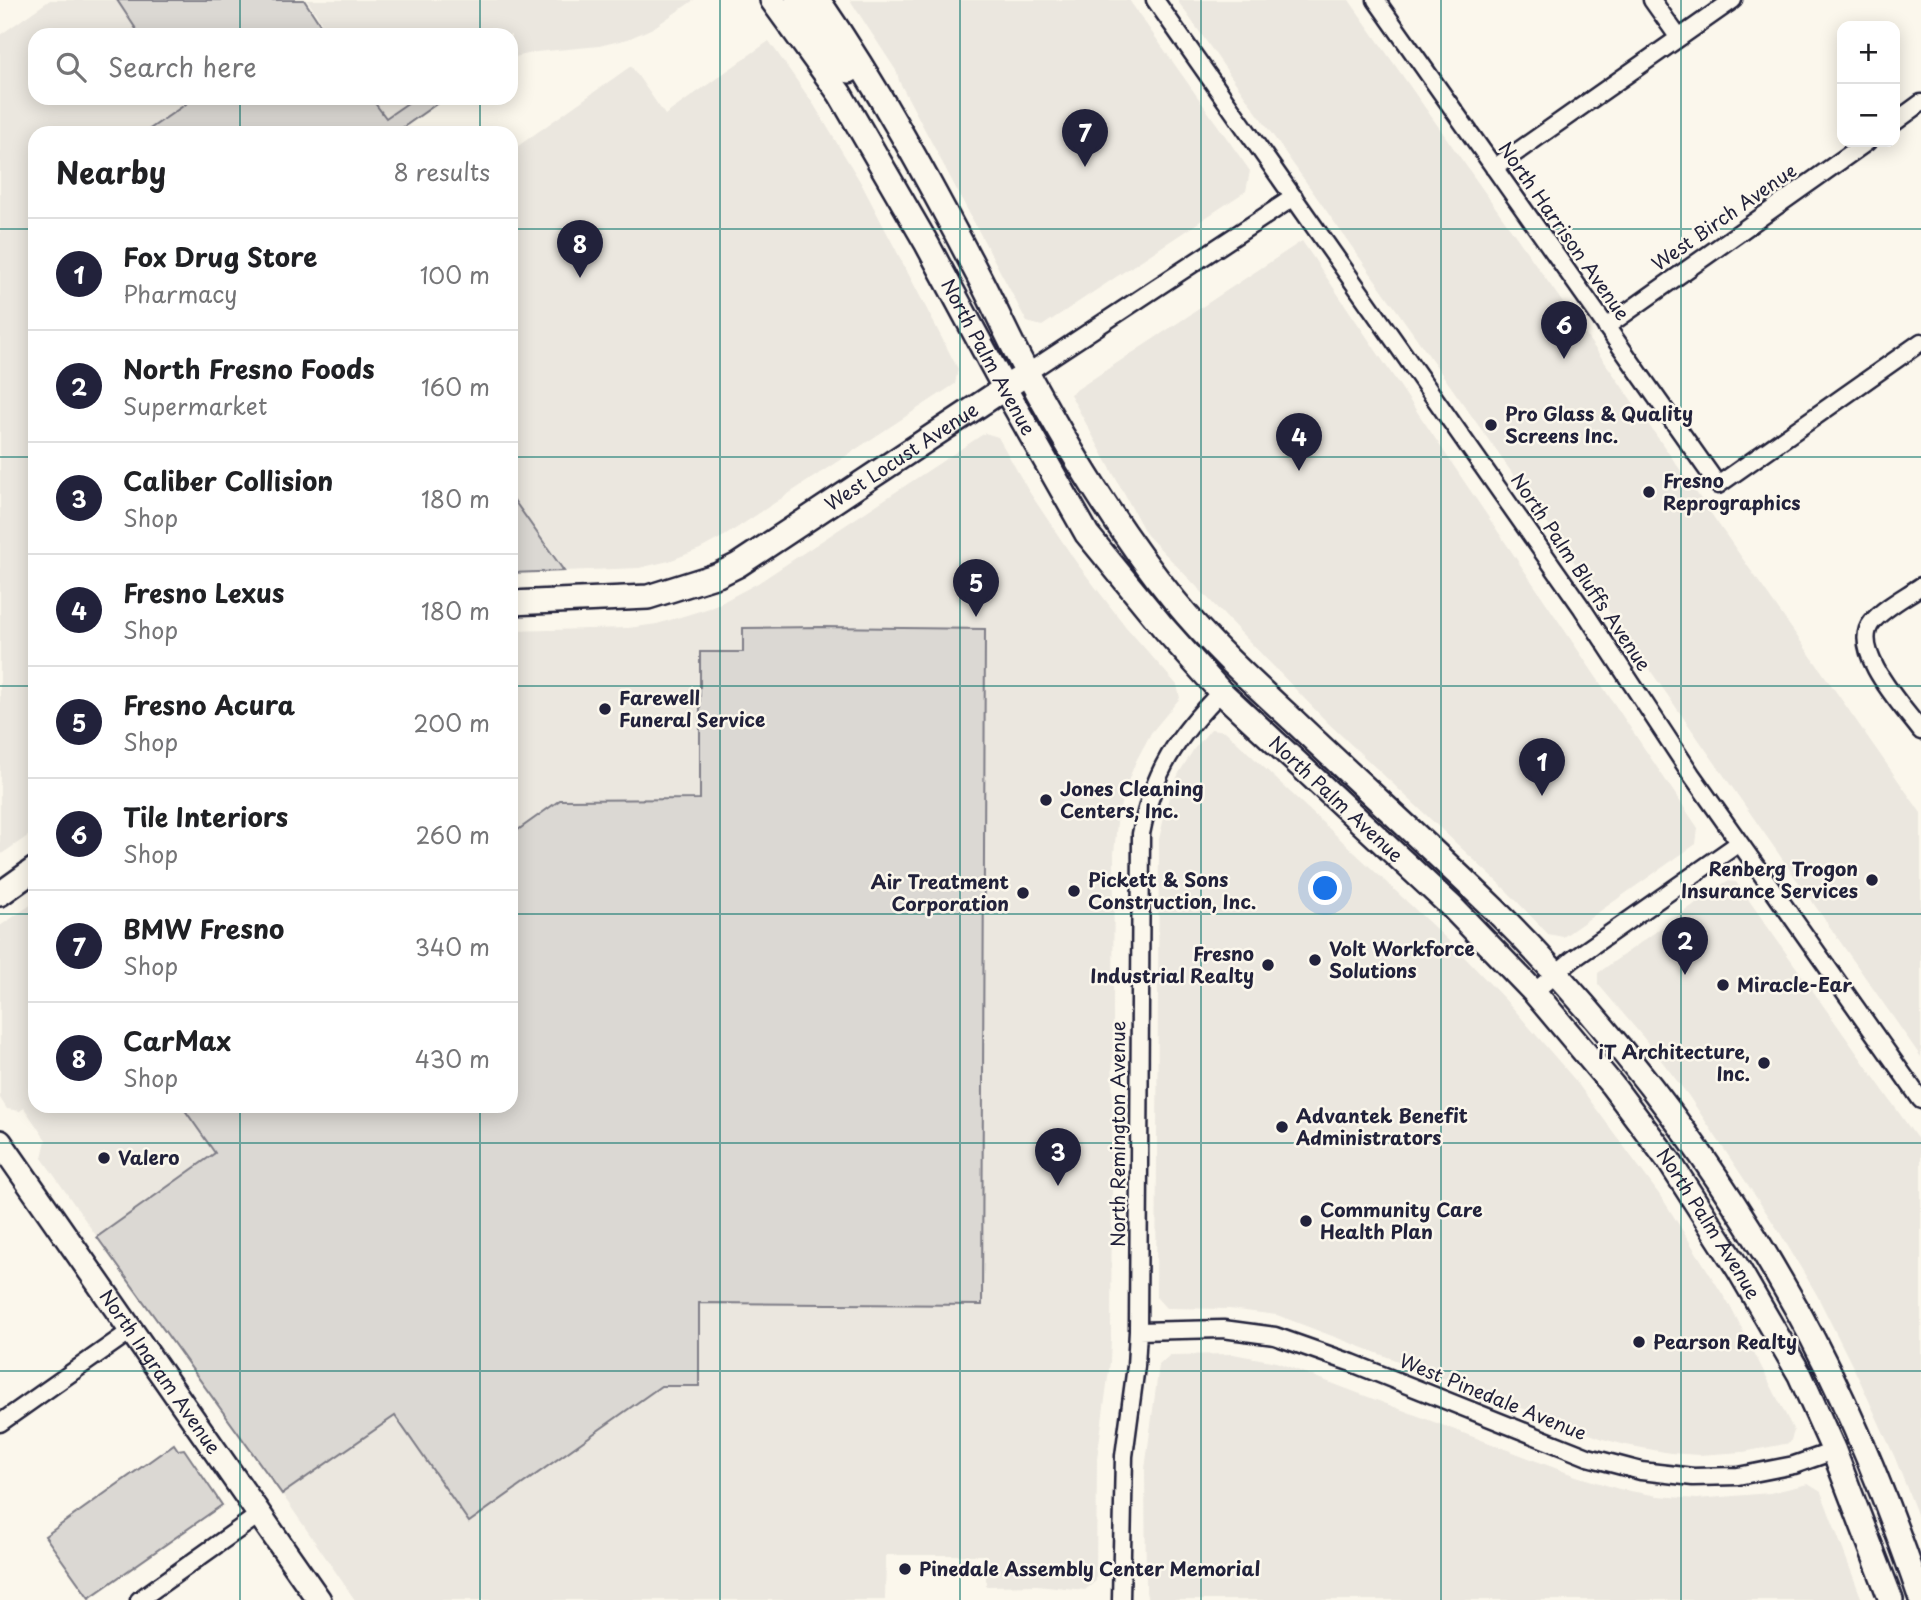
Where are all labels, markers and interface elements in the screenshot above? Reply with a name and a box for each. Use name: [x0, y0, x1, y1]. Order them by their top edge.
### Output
map controls: [1837, 21, 1900, 147]
button: +: [1837, 21, 1900, 84]
search box: [28, 28, 518, 105]
text: Search here: [108, 47, 257, 86]
icon: search: [52, 48, 90, 86]
button: −: [1837, 84, 1900, 147]
pin: 7: [1062, 109, 1108, 167]
street label: North Harrison Avenue: [1492, 135, 1637, 325]
text: Nearby: [56, 149, 166, 194]
text: 8 results: [394, 154, 490, 189]
street label: West Birch Avenue: [1645, 156, 1801, 277]
pin: 8: [557, 220, 603, 278]
text: Fox Drug Store: [123, 237, 317, 276]
text: 1: [74, 257, 85, 292]
text: 100 m: [420, 257, 490, 292]
street label: North Palm Avenue: [935, 273, 1043, 440]
text: Pharmacy: [123, 276, 237, 311]
pin: 6: [1541, 301, 1587, 359]
text: North Fresno Foods: [123, 349, 375, 388]
text: 2: [71, 369, 87, 404]
text: 160 m: [421, 369, 490, 404]
text: Supermarket: [123, 388, 267, 423]
street label: West Locust Avenue: [819, 395, 983, 517]
place label: Pro Glass & Quality Screens Inc.: [1505, 399, 1693, 449]
pin: 4: [1276, 413, 1322, 471]
marker: Pro Glass & Quality Screens Inc.: [1483, 417, 1499, 433]
text: Caliber Collision: [123, 461, 333, 500]
place label: Fresno Reprographics: [1663, 466, 1801, 516]
street label: North Palm Bluffs Avenue: [1505, 467, 1659, 676]
text: 3: [71, 481, 87, 516]
text: 180 m: [421, 481, 490, 516]
marker: Fresno Reprographics: [1641, 484, 1657, 500]
text: Shop: [123, 500, 178, 535]
pin: 5: [953, 559, 999, 617]
text: Fresno Lexus: [123, 573, 284, 612]
text: 4: [71, 593, 87, 628]
text: 180 m: [421, 593, 490, 628]
text: Shop: [123, 612, 178, 647]
place label: Farewell Funeral Service: [619, 683, 765, 733]
text: Fresno Acura: [123, 685, 295, 724]
marker: Farewell Funeral Service: [597, 701, 613, 717]
text: 5: [72, 705, 86, 740]
text: 200 m: [413, 705, 490, 740]
text: Shop: [123, 724, 178, 759]
street label: North Palm Avenue: [1263, 729, 1410, 868]
pin: 1: [1519, 738, 1565, 796]
place label: Jones Cleaning Centers, Inc.: [1060, 774, 1204, 824]
marker: Jones Cleaning Centers, Inc.: [1038, 792, 1054, 808]
text: Tile Interiors: [123, 797, 288, 836]
text: 6: [71, 817, 87, 852]
text: 260 m: [415, 817, 490, 852]
text: Shop: [123, 836, 178, 871]
place label: Renberg Trogon Insurance Services: [1681, 854, 1858, 904]
place label: Pickett & Sons Construction, Inc.: [1088, 865, 1256, 915]
place label: Air Treatment Corporation: [871, 867, 1009, 917]
your location: [1308, 871, 1342, 905]
marker: Renberg Trogon Insurance Services: [1864, 872, 1880, 888]
marker: Pickett & Sons Construction, Inc.: [1066, 883, 1082, 899]
marker: Air Treatment Corporation: [1015, 885, 1031, 901]
text: BMW Fresno: [123, 909, 284, 948]
pin: 2: [1662, 917, 1708, 975]
text: 7: [72, 929, 86, 964]
text: 340 m: [415, 929, 490, 964]
place label: Volt Workforce Solutions: [1329, 934, 1475, 984]
place label: Fresno Industrial Realty: [1090, 939, 1254, 989]
text: Shop: [123, 948, 178, 983]
marker: Volt Workforce Solutions: [1307, 952, 1323, 968]
marker: Fresno Industrial Realty: [1260, 957, 1276, 973]
place label: Miracle-Ear: [1737, 970, 1852, 998]
marker: Miracle-Ear: [1715, 977, 1731, 993]
text: CarMax: [123, 1021, 231, 1060]
street label: North Remington Avenue: [1103, 1021, 1131, 1247]
place label: iT Architecture, Inc.: [1598, 1037, 1750, 1087]
text: 8: [72, 1041, 86, 1076]
text: 430 m: [415, 1041, 490, 1076]
marker: iT Architecture, Inc.: [1756, 1055, 1772, 1071]
text: Shop: [123, 1060, 178, 1095]
place label: Advantek Benefit Administrators: [1295, 1101, 1468, 1151]
marker: Advantek Benefit Administrators: [1274, 1119, 1290, 1135]
pin: 3: [1035, 1128, 1081, 1186]
street label: North Palm Avenue: [1651, 1142, 1768, 1304]
place label: Valero: [118, 1143, 179, 1171]
marker: Valero: [96, 1150, 112, 1166]
place label: Community Care Health Plan: [1320, 1195, 1483, 1245]
marker: Community Care Health Plan: [1298, 1213, 1314, 1229]
street label: North Ingram Avenue: [94, 1283, 228, 1459]
place label: Pearson Realty: [1653, 1327, 1797, 1355]
marker: Pearson Realty: [1631, 1334, 1647, 1350]
street label: West Pinedale Avenue: [1396, 1346, 1591, 1446]
place label: Pinedale Assembly Center Memorial: [919, 1554, 1260, 1582]
marker: Pinedale Assembly Center Memorial: [897, 1561, 913, 1577]

